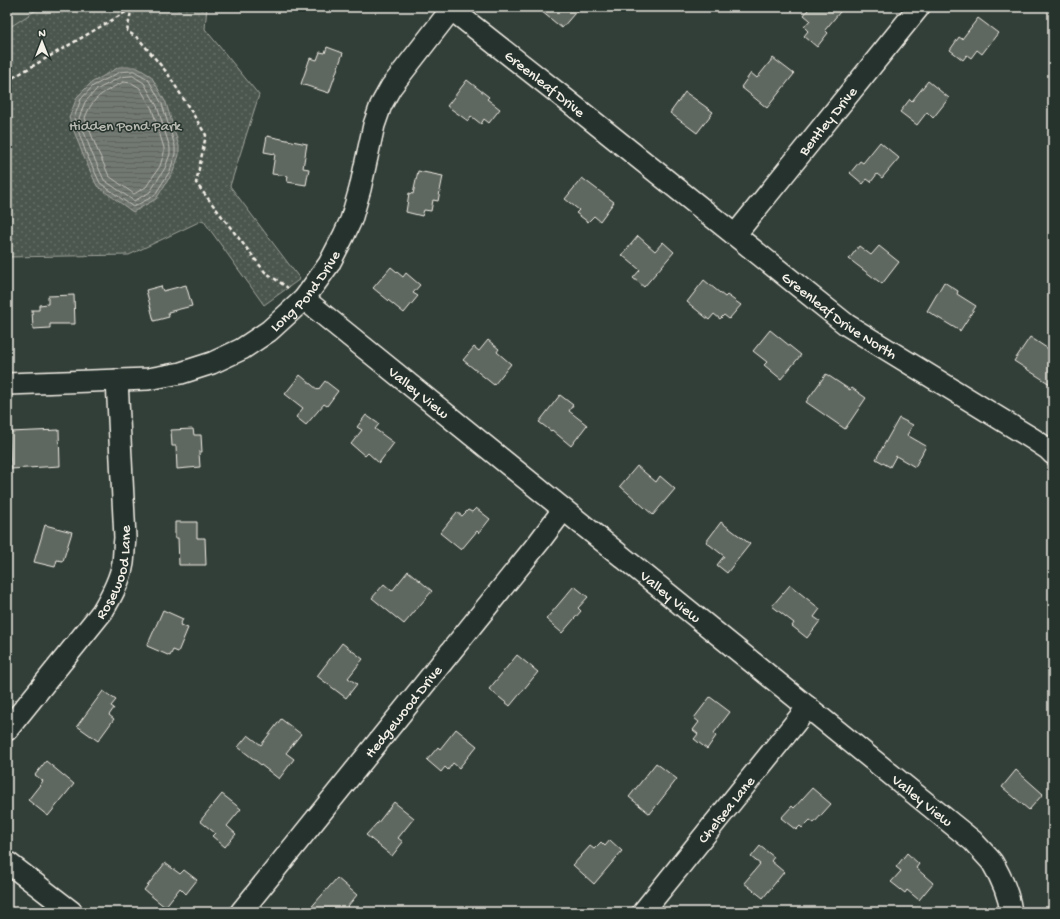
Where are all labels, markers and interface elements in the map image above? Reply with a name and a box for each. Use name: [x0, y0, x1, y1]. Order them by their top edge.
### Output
north arrow: [22, 22, 62, 62]
text: N: [38, 28, 46, 40]
street label: Greenleaf Drive: [500, 48, 588, 122]
street label: Bentley Drive: [795, 84, 862, 161]
park label: Hidden Pond Park: [69, 118, 182, 136]
street label: Long Pond Drive: [267, 248, 345, 337]
street label: Greenleaf Drive North: [777, 269, 900, 364]
street label: Valley View: [383, 363, 452, 424]
street label: Rosewood Lane: [93, 525, 136, 624]
street label: Valley View: [635, 567, 704, 628]
street label: Hedgewood Drive: [362, 662, 447, 762]
street label: Valley View: [886, 771, 956, 832]
street label: Chelsea Lane: [695, 773, 760, 848]

